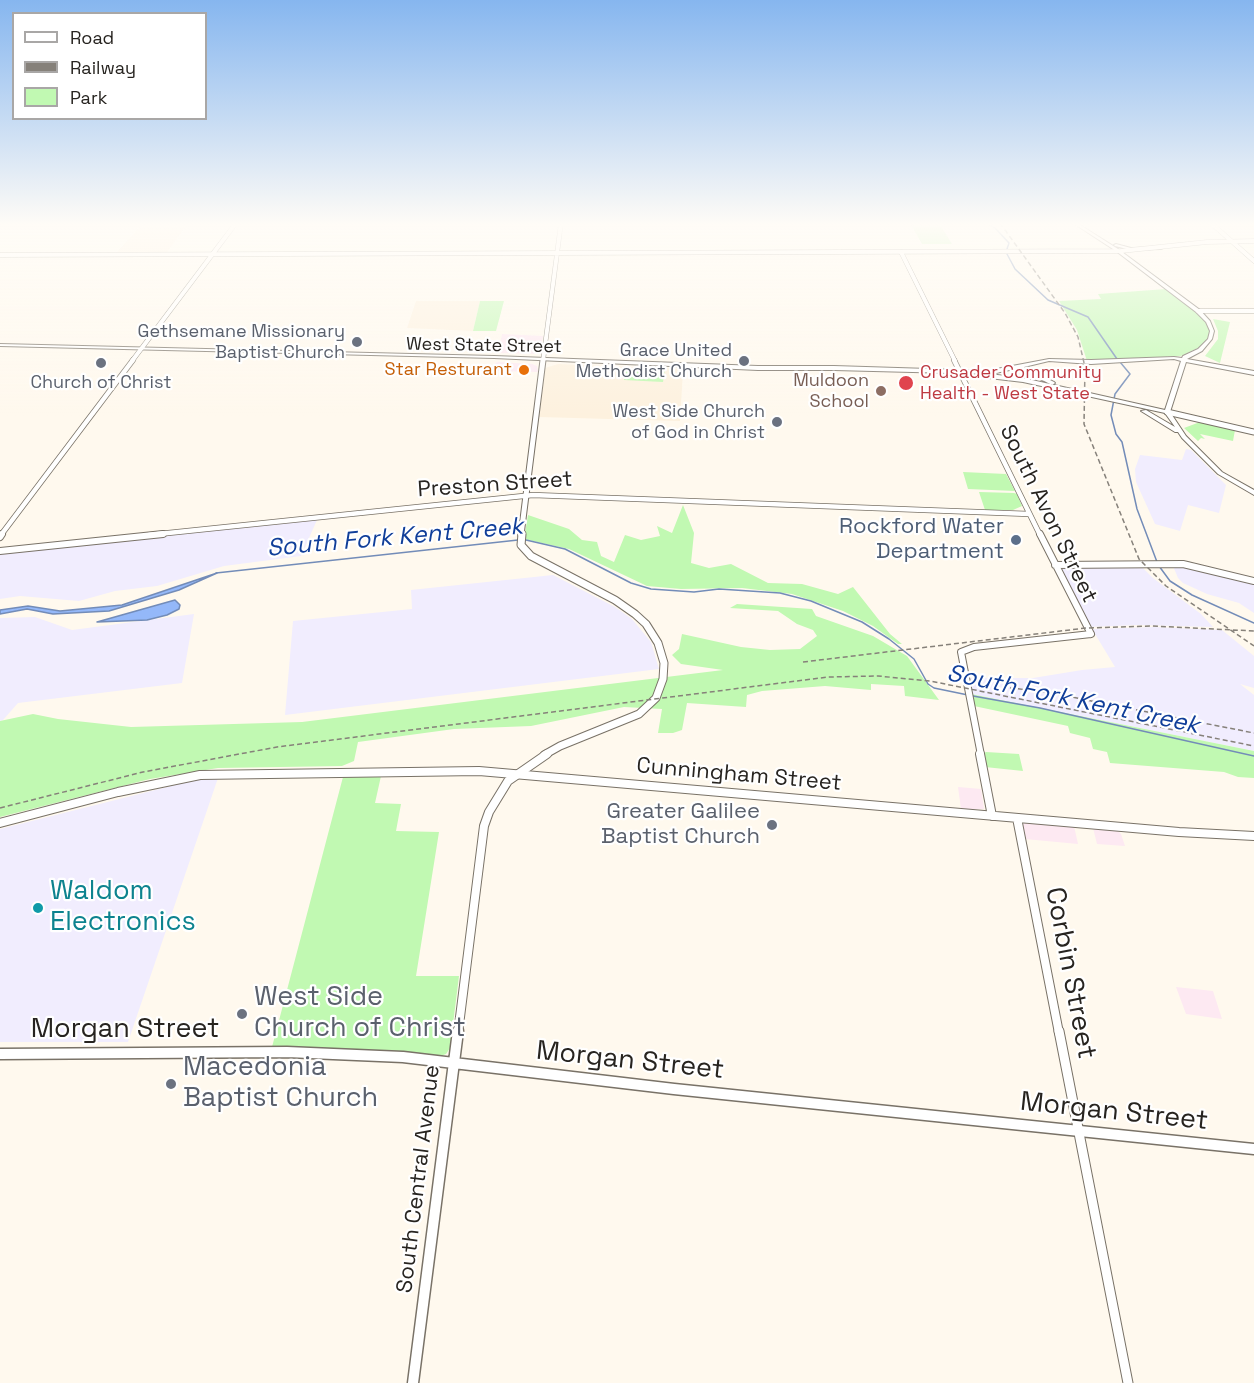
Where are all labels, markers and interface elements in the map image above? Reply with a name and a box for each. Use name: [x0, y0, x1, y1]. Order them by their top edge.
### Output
legend: [12, 12, 207, 120]
text: Road: [70, 26, 114, 49]
text: Railway: [70, 56, 136, 79]
text: Park: [70, 86, 107, 109]
place label: Gethsemane Missionary Baptist Church: [138, 321, 345, 364]
street label: West State Street: [406, 334, 562, 358]
marker: Gethsemane Missionary Baptist Church: [350, 335, 364, 349]
place label: Grace United Methodist Church: [576, 340, 732, 382]
marker: Grace United Methodist Church: [737, 354, 751, 368]
marker: Church of Christ: [94, 356, 108, 370]
place label: Star Resturant: [384, 359, 512, 381]
place label: Crusader Community Health - West State: [920, 362, 1102, 404]
marker: Star Resturant: [517, 363, 531, 377]
place label: Muldoon School: [793, 370, 869, 412]
place label: Church of Christ: [30, 372, 172, 394]
marker: Crusader Community Health - West State: [897, 374, 915, 392]
marker: Muldoon School: [874, 384, 888, 398]
place label: West Side Church of God in Christ: [613, 401, 765, 444]
marker: West Side Church of God in Christ: [770, 415, 784, 429]
street label: South Avon Street: [993, 421, 1103, 607]
street label: Preston Street: [417, 466, 573, 504]
water label: South Fork Kent Creek: [266, 512, 524, 564]
place label: Rockford Water Department: [839, 514, 1004, 566]
marker: Rockford Water Department: [1009, 533, 1023, 547]
water label: South Fork Kent Creek: [944, 659, 1202, 741]
street label: Cunningham Street: [635, 753, 843, 797]
place label: Greater Galilee Baptist Church: [601, 799, 760, 850]
marker: Greater Galilee Baptist Church: [765, 818, 779, 832]
place label: Waldom Electronics: [50, 876, 196, 939]
street label: Corbin Street: [1037, 884, 1103, 1062]
marker: Waldom Electronics: [31, 901, 45, 915]
place label: West Side Church of Christ: [254, 982, 466, 1045]
marker: West Side Church of Christ: [235, 1007, 249, 1021]
street label: Morgan Street: [31, 1014, 219, 1046]
street label: Morgan Street: [535, 1035, 725, 1087]
place label: Macedonia Baptist Church: [183, 1052, 378, 1115]
street label: South Central Avenue: [392, 1063, 446, 1295]
marker: Macedonia Baptist Church: [164, 1077, 178, 1091]
street label: Morgan Street: [1019, 1086, 1209, 1138]

